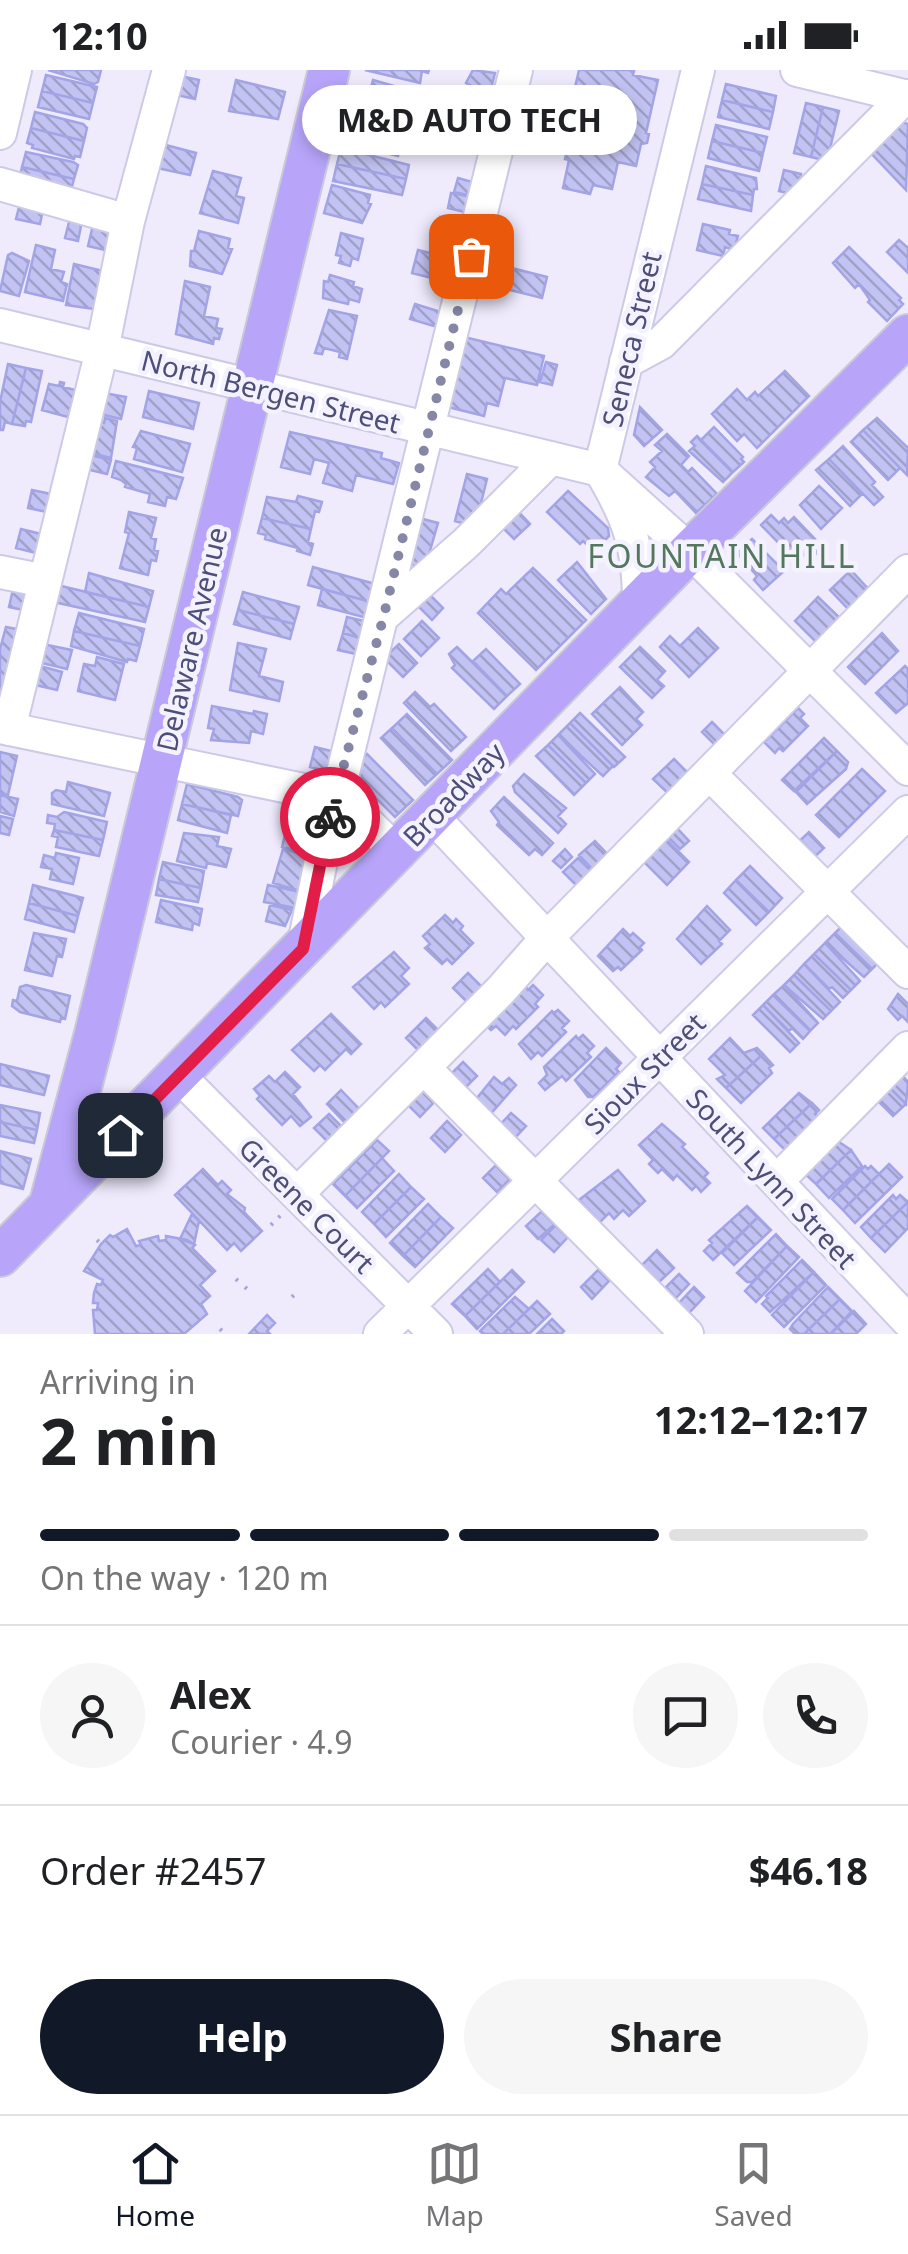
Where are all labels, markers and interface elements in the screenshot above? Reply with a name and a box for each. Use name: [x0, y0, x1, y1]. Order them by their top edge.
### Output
text: 12:10: [50, 9, 148, 61]
callout: M&D AUTO TECH: [304, 86, 638, 156]
text: M&D AUTO TECH: [337, 98, 602, 141]
pin: [429, 214, 514, 299]
icon: bag: [444, 229, 499, 284]
street label: Seneca Street: [592, 248, 670, 430]
street label: North Bergen Street: [138, 340, 404, 442]
street label: Delaware Avenue: [147, 523, 235, 755]
district label: FOUNTAIN HILL: [587, 534, 857, 577]
street label: Broadway: [394, 733, 513, 854]
courier: [280, 767, 380, 867]
icon: bike: [303, 790, 358, 845]
street label: Sioux Street: [575, 1004, 713, 1142]
street label: South Lynn Street: [679, 1080, 865, 1276]
pin: [78, 1093, 163, 1178]
icon: home: [93, 1108, 148, 1163]
street label: Greene Court: [231, 1129, 383, 1281]
text: Arriving in: [40, 1360, 195, 1403]
text: 12:12–12:17: [654, 1393, 868, 1445]
text: 2 min: [40, 1396, 219, 1484]
text: On the way · 120 m: [40, 1556, 329, 1599]
button: person: [40, 1663, 145, 1768]
button: chat: [633, 1663, 738, 1768]
button: phone: [763, 1663, 868, 1768]
text: Alex: [170, 1668, 252, 1720]
text: Courier · 4.9: [170, 1720, 353, 1763]
text: Order #2457: [40, 1844, 266, 1896]
text: $46.18: [749, 1844, 868, 1896]
button: Help: [40, 1979, 444, 2094]
button: Share: [464, 1979, 868, 2094]
tab: Home: [115, 2136, 195, 2234]
tab: Map: [425, 2136, 484, 2234]
tab: Saved: [714, 2136, 793, 2234]

